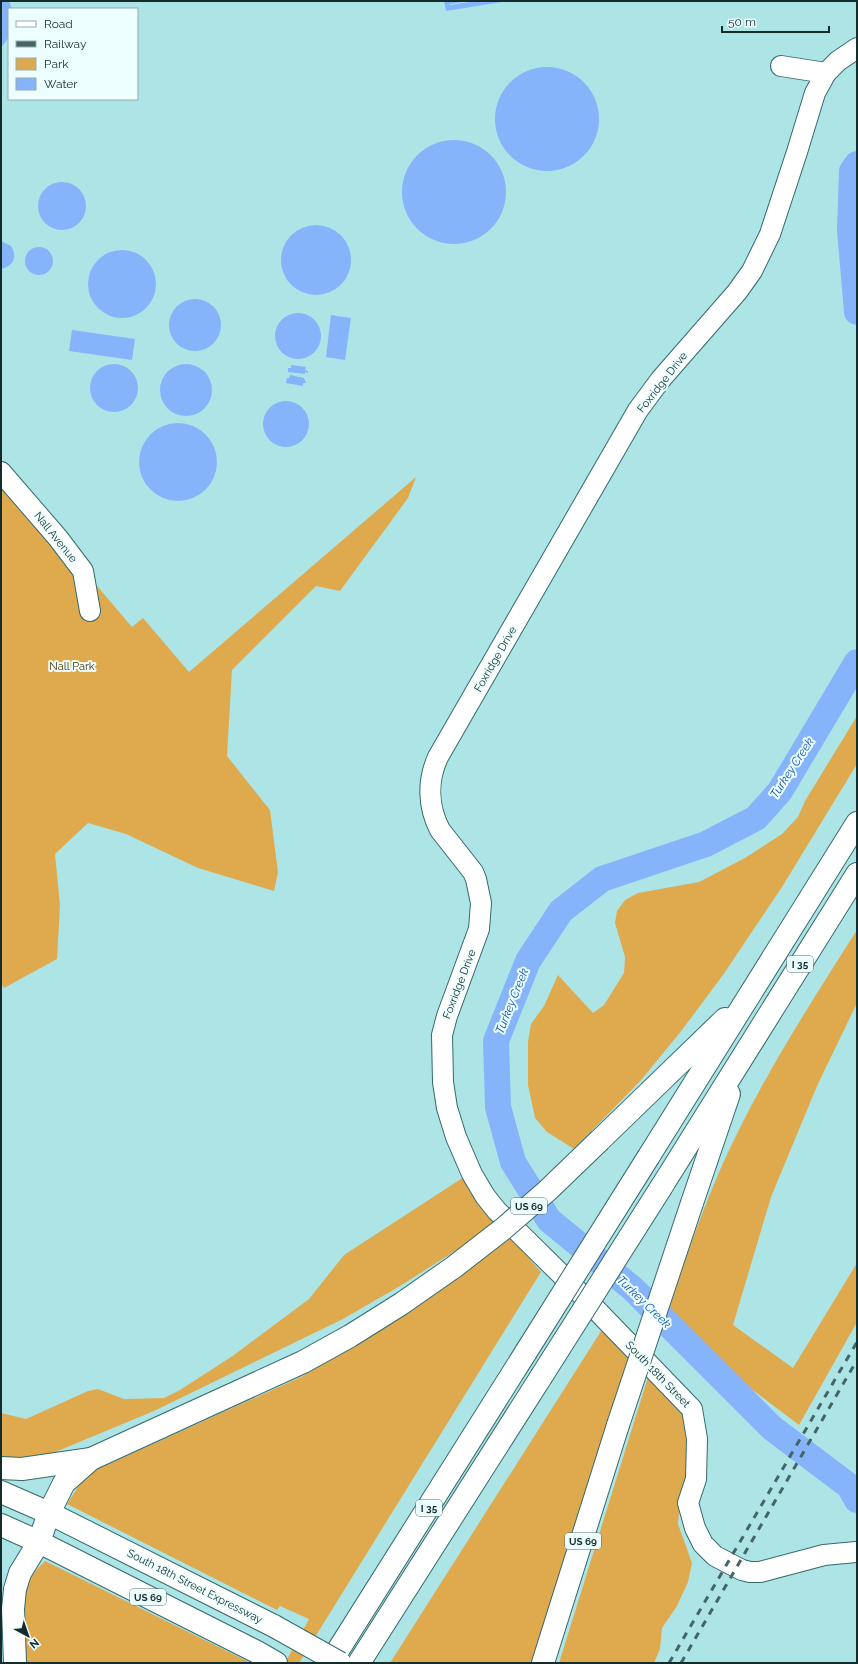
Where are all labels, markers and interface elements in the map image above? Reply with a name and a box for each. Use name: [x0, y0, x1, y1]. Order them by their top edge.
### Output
legend: [8, 8, 138, 100]
scale bar: [722, 8, 829, 34]
text: 50 m: [728, 15, 756, 29]
text: Road: [44, 17, 73, 31]
text: Railway: [44, 37, 87, 51]
text: Park: [44, 57, 69, 71]
text: Water: [44, 77, 78, 91]
street label: Foxridge Drive: [635, 349, 690, 415]
street label: Nall Avenue: [31, 509, 80, 566]
street label: Foxridge Drive: [471, 624, 520, 694]
park label: Nall Park: [49, 660, 95, 673]
water label: Turkey Creek: [767, 735, 817, 801]
street label: Foxridge Drive: [440, 947, 479, 1021]
road number: I 35: [787, 956, 813, 972]
water label: Turkey Creek: [493, 966, 532, 1036]
road number: US 69: [511, 1198, 547, 1214]
water label: Turkey Creek: [614, 1273, 674, 1332]
street label: South 18th Street: [623, 1338, 693, 1410]
road number: I 35: [416, 1500, 442, 1516]
road number: US 69: [565, 1533, 601, 1549]
street label: South 18th Street Expressway: [125, 1547, 265, 1626]
road number: US 69: [130, 1589, 166, 1605]
north arrow: [8, 1616, 48, 1656]
text: N: [27, 1636, 42, 1651]

